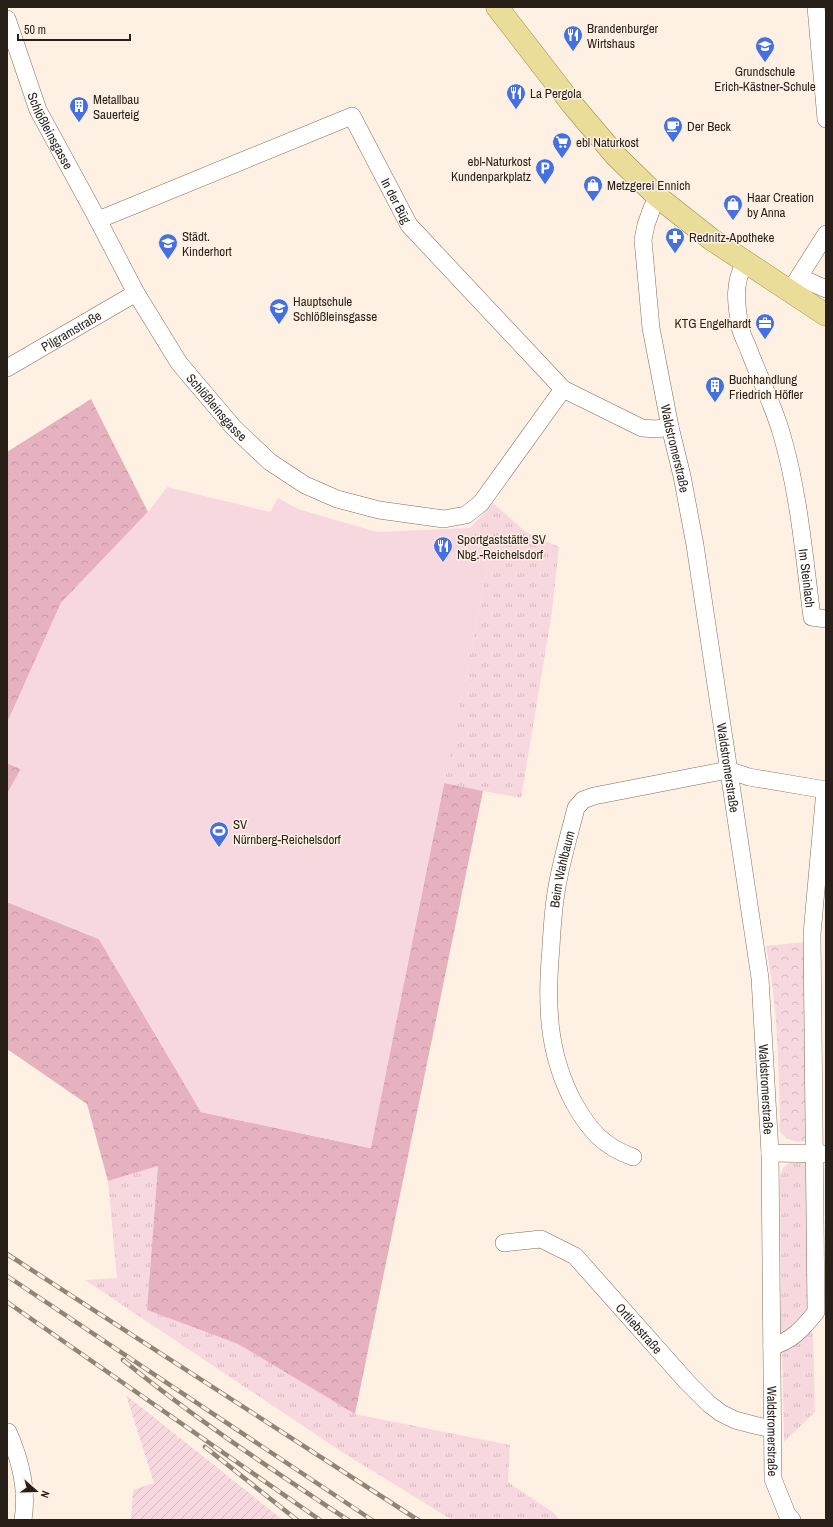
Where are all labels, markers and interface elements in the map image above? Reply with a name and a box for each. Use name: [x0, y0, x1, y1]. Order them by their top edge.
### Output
scale bar: [18, 16, 130, 42]
place label: Brandenburger Wirtshaus: [587, 20, 659, 52]
text: 50 m: [24, 22, 46, 38]
restaurant icon: Brandenburger Wirtshaus: [562, 24, 584, 52]
school or university icon: Grundschule Erich-Kästner-Schule: [754, 35, 776, 63]
place label: Grundschule Erich-Kästner-Schule: [714, 63, 816, 95]
restaurant icon: La Pergola: [505, 82, 527, 110]
place label: La Pergola: [530, 85, 582, 102]
street label: Schlößleinsgasse: [24, 90, 77, 172]
place label: Metallbau Sauerteig: [93, 91, 139, 123]
building icon: Metallbau Sauerteig: [68, 95, 90, 123]
cafe icon: Der Beck: [662, 115, 684, 143]
place label: Der Beck: [687, 118, 732, 135]
supermarket icon: ebl Naturkost: [551, 131, 573, 159]
place label: ebl Naturkost: [576, 134, 639, 151]
place label: ebl-Naturkost Kundenparkplatz: [451, 153, 531, 185]
parking icon: ebl-Naturkost Kundenparkplatz: [534, 157, 556, 185]
shop icon: Metzgerei Ennich: [582, 174, 604, 202]
street label: In der Büg: [377, 175, 415, 226]
place label: Metzgerei Ennich: [607, 177, 691, 194]
place label: Haar Creation by Anna: [747, 189, 814, 221]
shop icon: Haar Creation by Anna: [722, 193, 744, 221]
pharmacy icon: Rednitz-Apotheke: [664, 226, 686, 254]
place label: Städt. Kinderhort: [182, 228, 232, 260]
place label: Rednitz-Apotheke: [689, 229, 774, 246]
school or university icon: Städt. Kinderhort: [157, 232, 179, 260]
place label: Hauptschule Schlößleinsgasse: [293, 293, 377, 325]
school or university icon: Hauptschule Schlößleinsgasse: [268, 297, 290, 325]
street label: Pilgramstraße: [38, 307, 104, 355]
office icon: KTG Engelhardt: [754, 312, 776, 340]
place label: KTG Engelhardt: [675, 315, 751, 332]
street label: Schlößleinsgasse: [183, 370, 251, 445]
place label: Buchhandlung Friedrich Höfler: [729, 371, 803, 403]
building icon: Buchhandlung Friedrich Höfler: [704, 375, 726, 403]
street label: Waldstromerstraße: [657, 403, 693, 494]
place label: Sportgaststätte SV Nbg.-Reichelsdorf: [457, 531, 546, 563]
restaurant icon: Sportgaststätte SV Nbg.-Reichelsdorf: [432, 535, 454, 563]
street label: Im Steinlach: [795, 548, 819, 609]
street label: Waldstromerstraße: [713, 722, 744, 814]
place label: SV Nürnberg-Reichelsdorf: [233, 816, 341, 848]
sports icon: SV Nürnberg-Reichelsdorf: [208, 820, 230, 848]
street label: Beim Wahlbaum: [546, 828, 578, 909]
street label: Waldstromerstraße: [755, 1044, 777, 1135]
street label: Ortliebstraße: [612, 1299, 666, 1357]
street label: Waldstromerstraße: [764, 1386, 781, 1477]
north arrow: [16, 1471, 56, 1511]
text: N: [38, 1489, 53, 1500]

